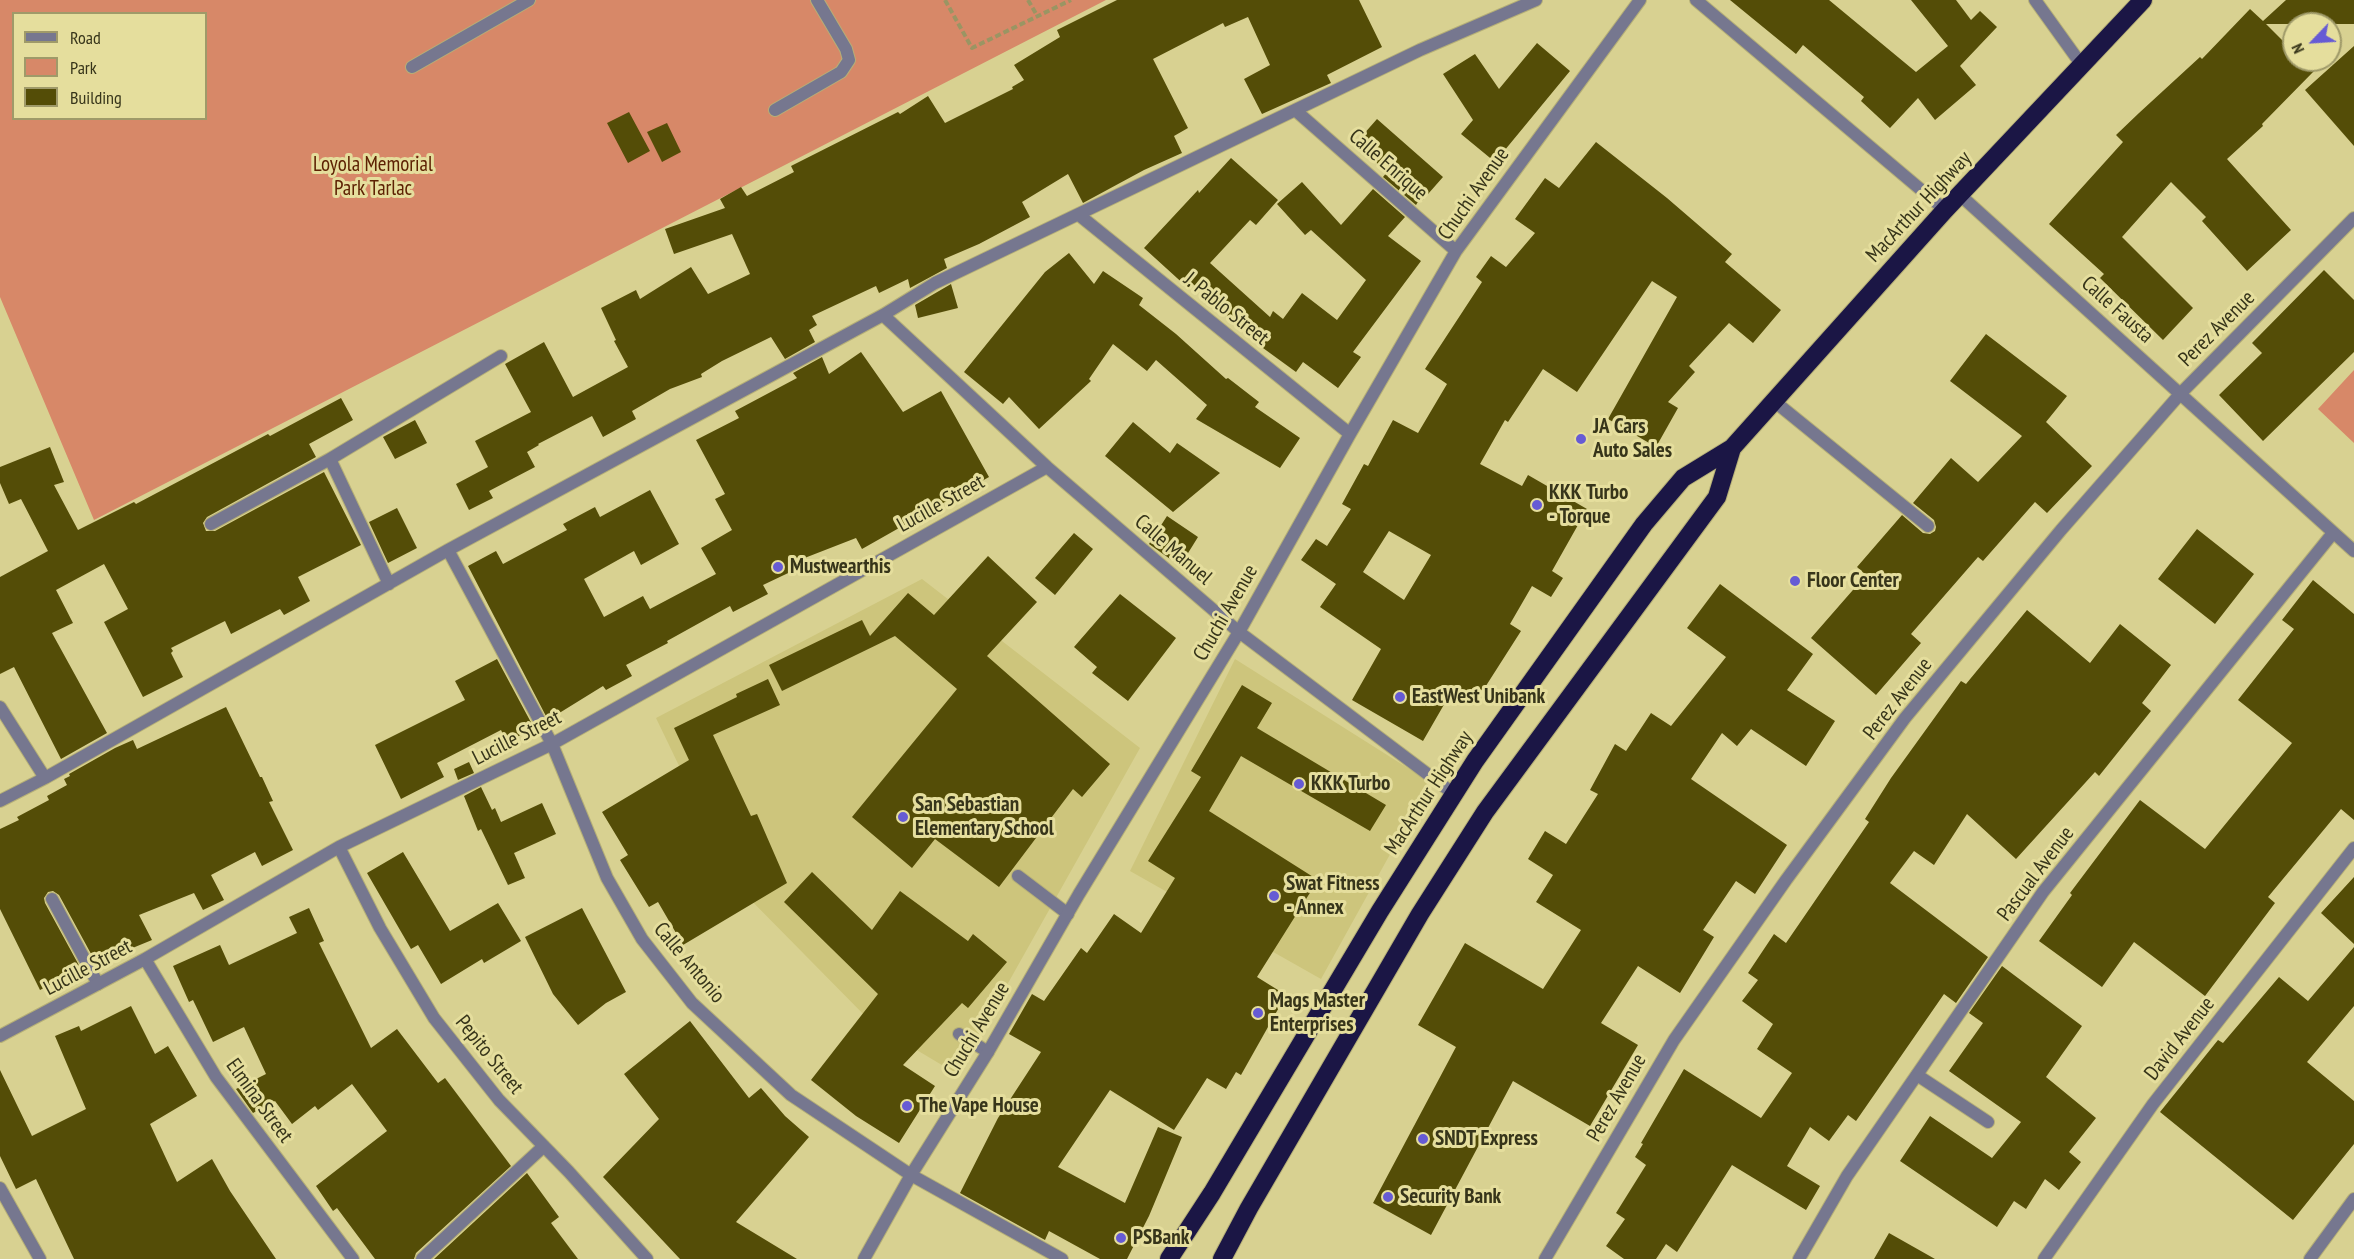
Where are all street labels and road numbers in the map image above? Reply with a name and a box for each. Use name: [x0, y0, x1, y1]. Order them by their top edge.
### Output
street label: Calle Enrique: [1343, 124, 1433, 206]
street label: Chuchi Avenue: [1433, 143, 1515, 245]
street label: MacArthur Highway: [1861, 146, 1977, 268]
street label: J. Pablo Street: [1179, 267, 1273, 351]
street label: Calle Fausta: [2076, 271, 2158, 349]
street label: Perez Avenue: [2174, 286, 2260, 372]
street label: Lucille Street: [893, 470, 989, 538]
street label: Calle Manuel: [1129, 510, 1217, 590]
street label: Chuchi Avenue: [1188, 560, 1264, 666]
street label: Perez Avenue: [1858, 653, 1938, 745]
street label: Lucille Street: [469, 705, 565, 771]
street label: MacArthur Highway: [1380, 726, 1478, 860]
street label: Pascual Avenue: [1992, 822, 2080, 926]
street label: Calle Antonio: [648, 918, 730, 1008]
street label: Lucille Street: [40, 934, 136, 1002]
street label: Chuchi Avenue: [939, 978, 1015, 1082]
street label: David Avenue: [2140, 992, 2220, 1086]
street label: Pepito Street: [450, 1011, 528, 1099]
street label: Perez Avenue: [1582, 1050, 1652, 1146]
street label: Elmina Street: [220, 1054, 298, 1148]

